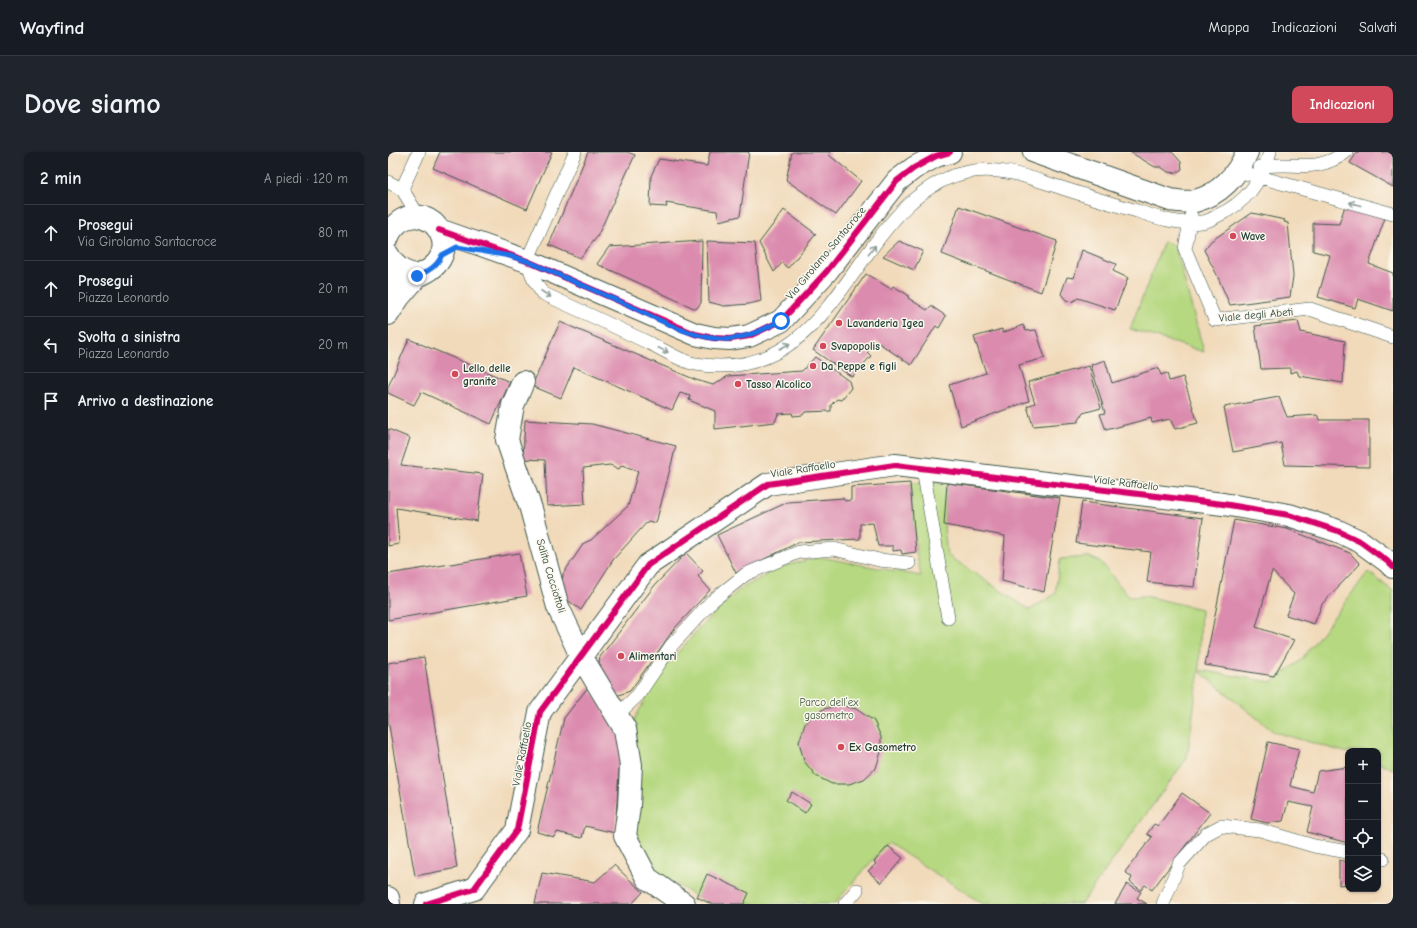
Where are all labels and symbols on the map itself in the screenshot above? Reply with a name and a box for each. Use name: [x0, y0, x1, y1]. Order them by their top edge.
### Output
one-way arrow: [1349, 200, 1362, 208]
street label: Via Girolamo Santacroce: [783, 204, 869, 302]
place label: Wave: [1241, 230, 1266, 243]
marker: Wave: [1228, 231, 1238, 241]
one-way arrow: [867, 245, 876, 256]
route end: [408, 267, 426, 285]
one-way arrow: [540, 290, 552, 298]
street label: Viale degli Abeti: [1218, 305, 1294, 325]
route start: [772, 312, 790, 330]
place label: Lavanderia Igea: [847, 317, 924, 330]
marker: Lavanderia Igea: [834, 318, 844, 328]
place label: Svapopolis: [831, 340, 880, 353]
one-way arrow: [779, 341, 791, 349]
marker: Svapopolis: [818, 341, 828, 351]
one-way arrow: [657, 347, 669, 354]
place label: Da Peppe e figli: [821, 360, 896, 373]
marker: Da Peppe e figli: [808, 361, 818, 371]
place label: Lello delle granite: [463, 362, 511, 388]
marker: Lello delle granite: [450, 369, 460, 379]
place label: Tasso Alcolico: [746, 378, 811, 391]
marker: Tasso Alcolico: [733, 379, 743, 389]
street label: Viale Raffaello: [770, 457, 837, 481]
street label: Viale Raffaello: [1093, 473, 1159, 493]
street label: Salita Cacciottoli: [534, 537, 568, 615]
place label: Alimentari: [629, 650, 677, 663]
marker: Alimentari: [616, 651, 626, 661]
park label: Parco dell’ex gasometro: [799, 696, 859, 722]
street label: Viale Raffaello: [509, 720, 535, 787]
place label: Ex Gasometro: [849, 741, 917, 754]
marker: Ex Gasometro: [836, 742, 846, 752]

